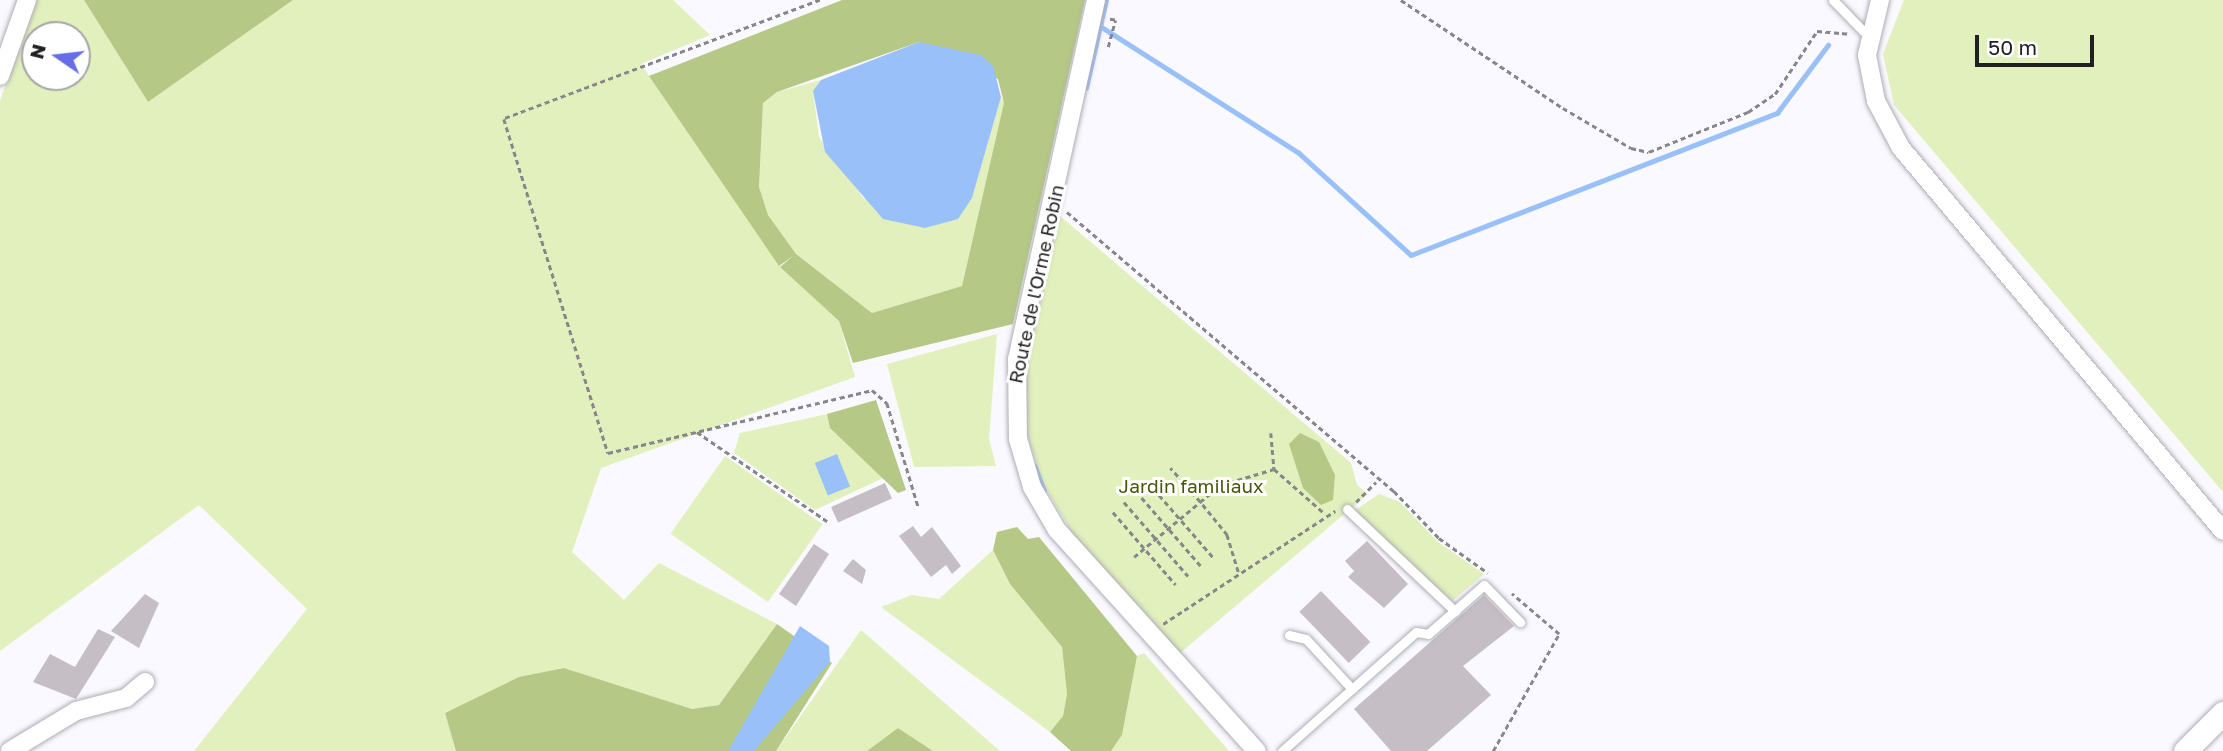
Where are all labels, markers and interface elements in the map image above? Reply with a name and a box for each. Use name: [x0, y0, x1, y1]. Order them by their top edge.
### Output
north arrow: [21, 21, 91, 91]
scale bar: [1978, 21, 2097, 65]
text: 50 m: [1988, 34, 2037, 60]
text: N: [24, 41, 50, 61]
street label: Route de l'Orme Robin: [1004, 183, 1068, 385]
park label: Jardin familiaux: [1119, 475, 1263, 497]

